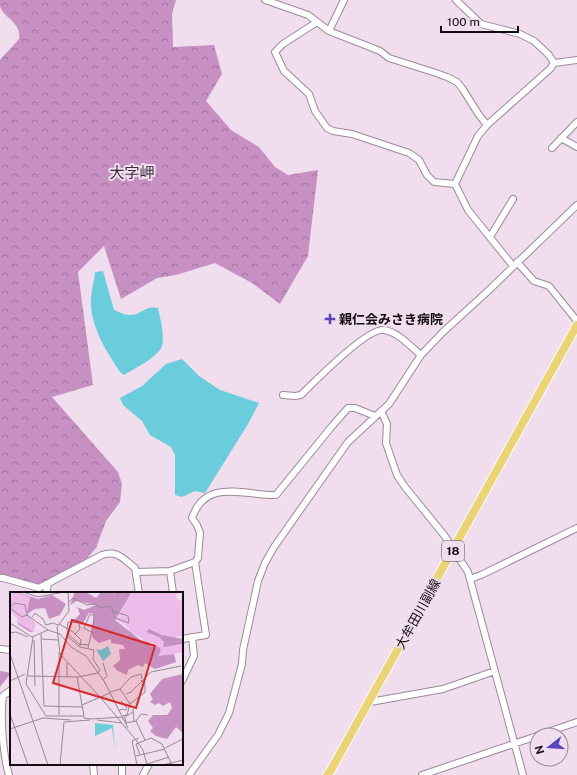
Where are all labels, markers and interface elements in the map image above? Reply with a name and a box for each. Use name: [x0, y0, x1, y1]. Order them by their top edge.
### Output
scale bar: [441, 8, 518, 34]
text: 100 m: [447, 15, 480, 29]
district label: 大字岬: [109, 164, 155, 181]
place label: 親仁会みさき病院: [339, 312, 443, 327]
marker: 親仁会みさき病院: [324, 313, 336, 325]
road number: 18: [442, 541, 464, 561]
street label: 大牟田川副線: [393, 576, 443, 652]
inset map: [10, 592, 183, 765]
north arrow: [529, 727, 569, 767]
text: N: [532, 744, 546, 756]

